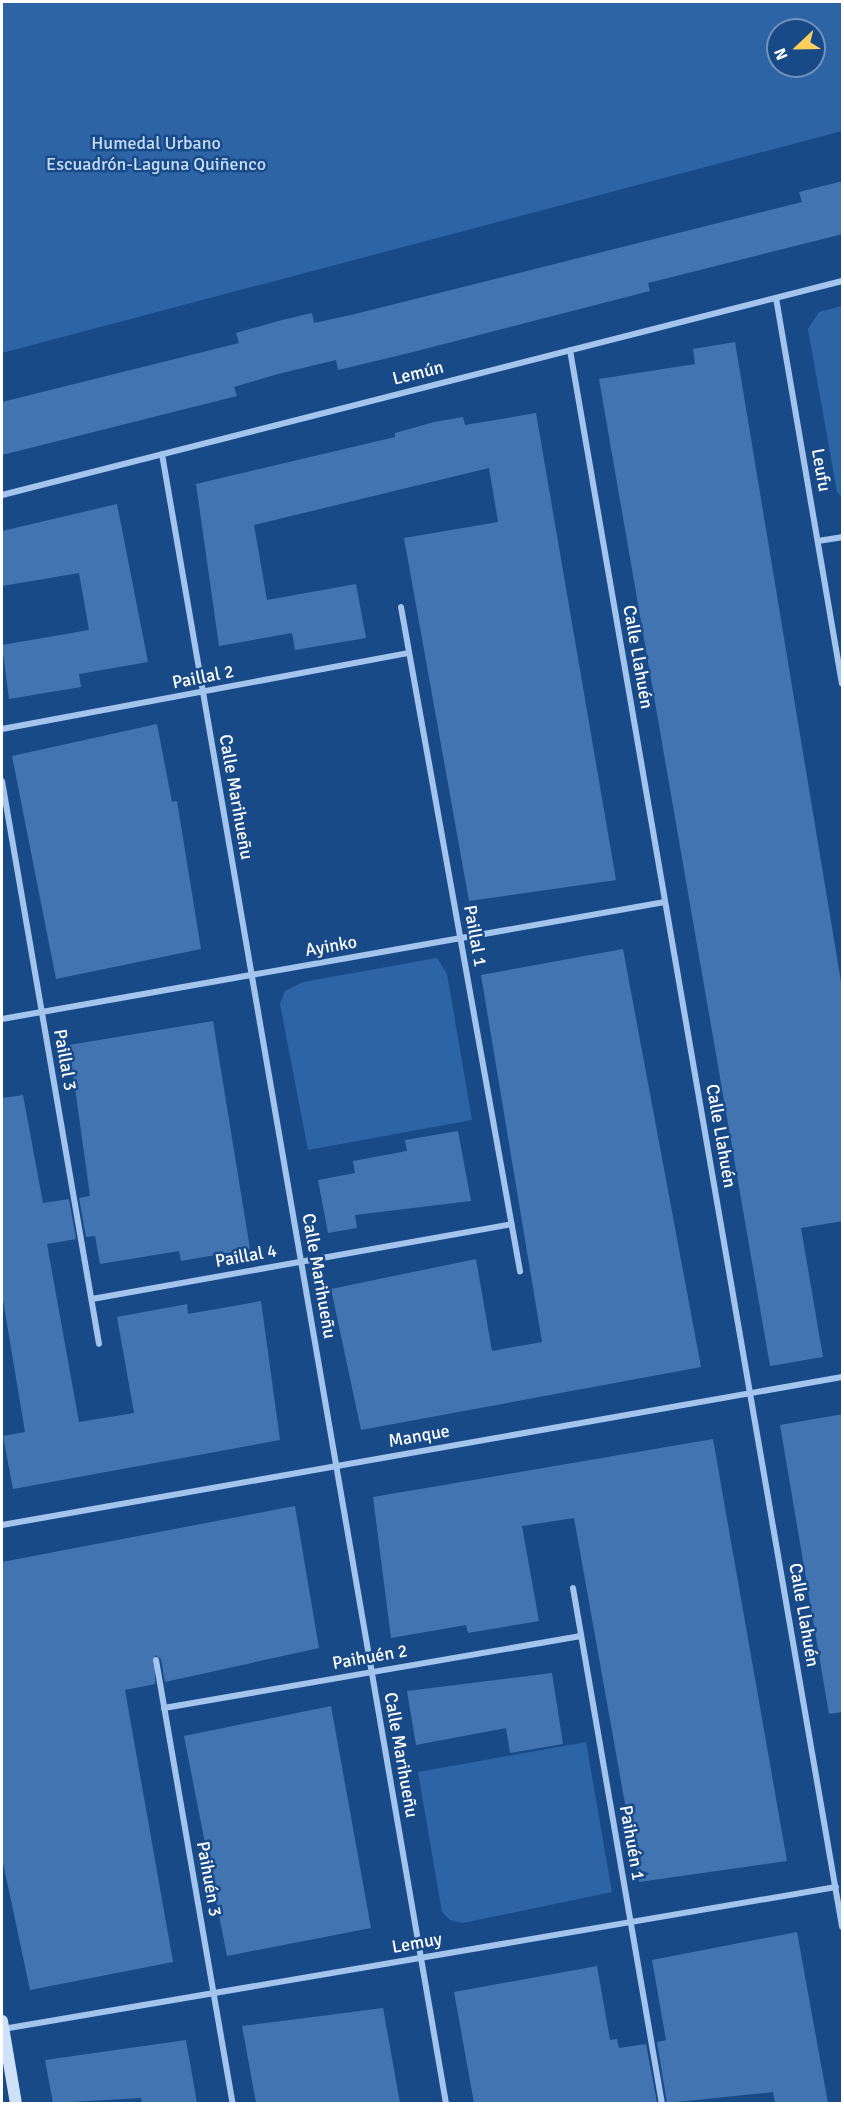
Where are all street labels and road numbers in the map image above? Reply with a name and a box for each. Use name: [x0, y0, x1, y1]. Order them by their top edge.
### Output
street label: Lemún: [390, 356, 446, 390]
street label: Leufu: [807, 447, 835, 493]
street label: Calle Llahuén: [618, 603, 658, 711]
street label: Paillal 2: [170, 660, 236, 694]
street label: Calle Marihueñu: [214, 733, 258, 861]
street label: Paillal 1: [459, 903, 491, 969]
street label: Ayinko: [303, 931, 359, 961]
street label: Paillal 3: [49, 1027, 81, 1093]
street label: Calle Llahuén: [701, 1082, 741, 1190]
street label: Calle Marihueñu: [297, 1212, 341, 1340]
street label: Paillal 4: [213, 1240, 279, 1272]
street label: Manque: [387, 1420, 451, 1452]
street label: Calle Llahuén: [784, 1561, 824, 1669]
street label: Paihuén 2: [331, 1640, 409, 1674]
street label: Calle Marihueñu: [379, 1691, 423, 1819]
street label: Paihuén 1: [615, 1804, 649, 1882]
street label: Paihuén 3: [192, 1840, 226, 1918]
street label: Lemuy: [390, 1928, 444, 1958]

